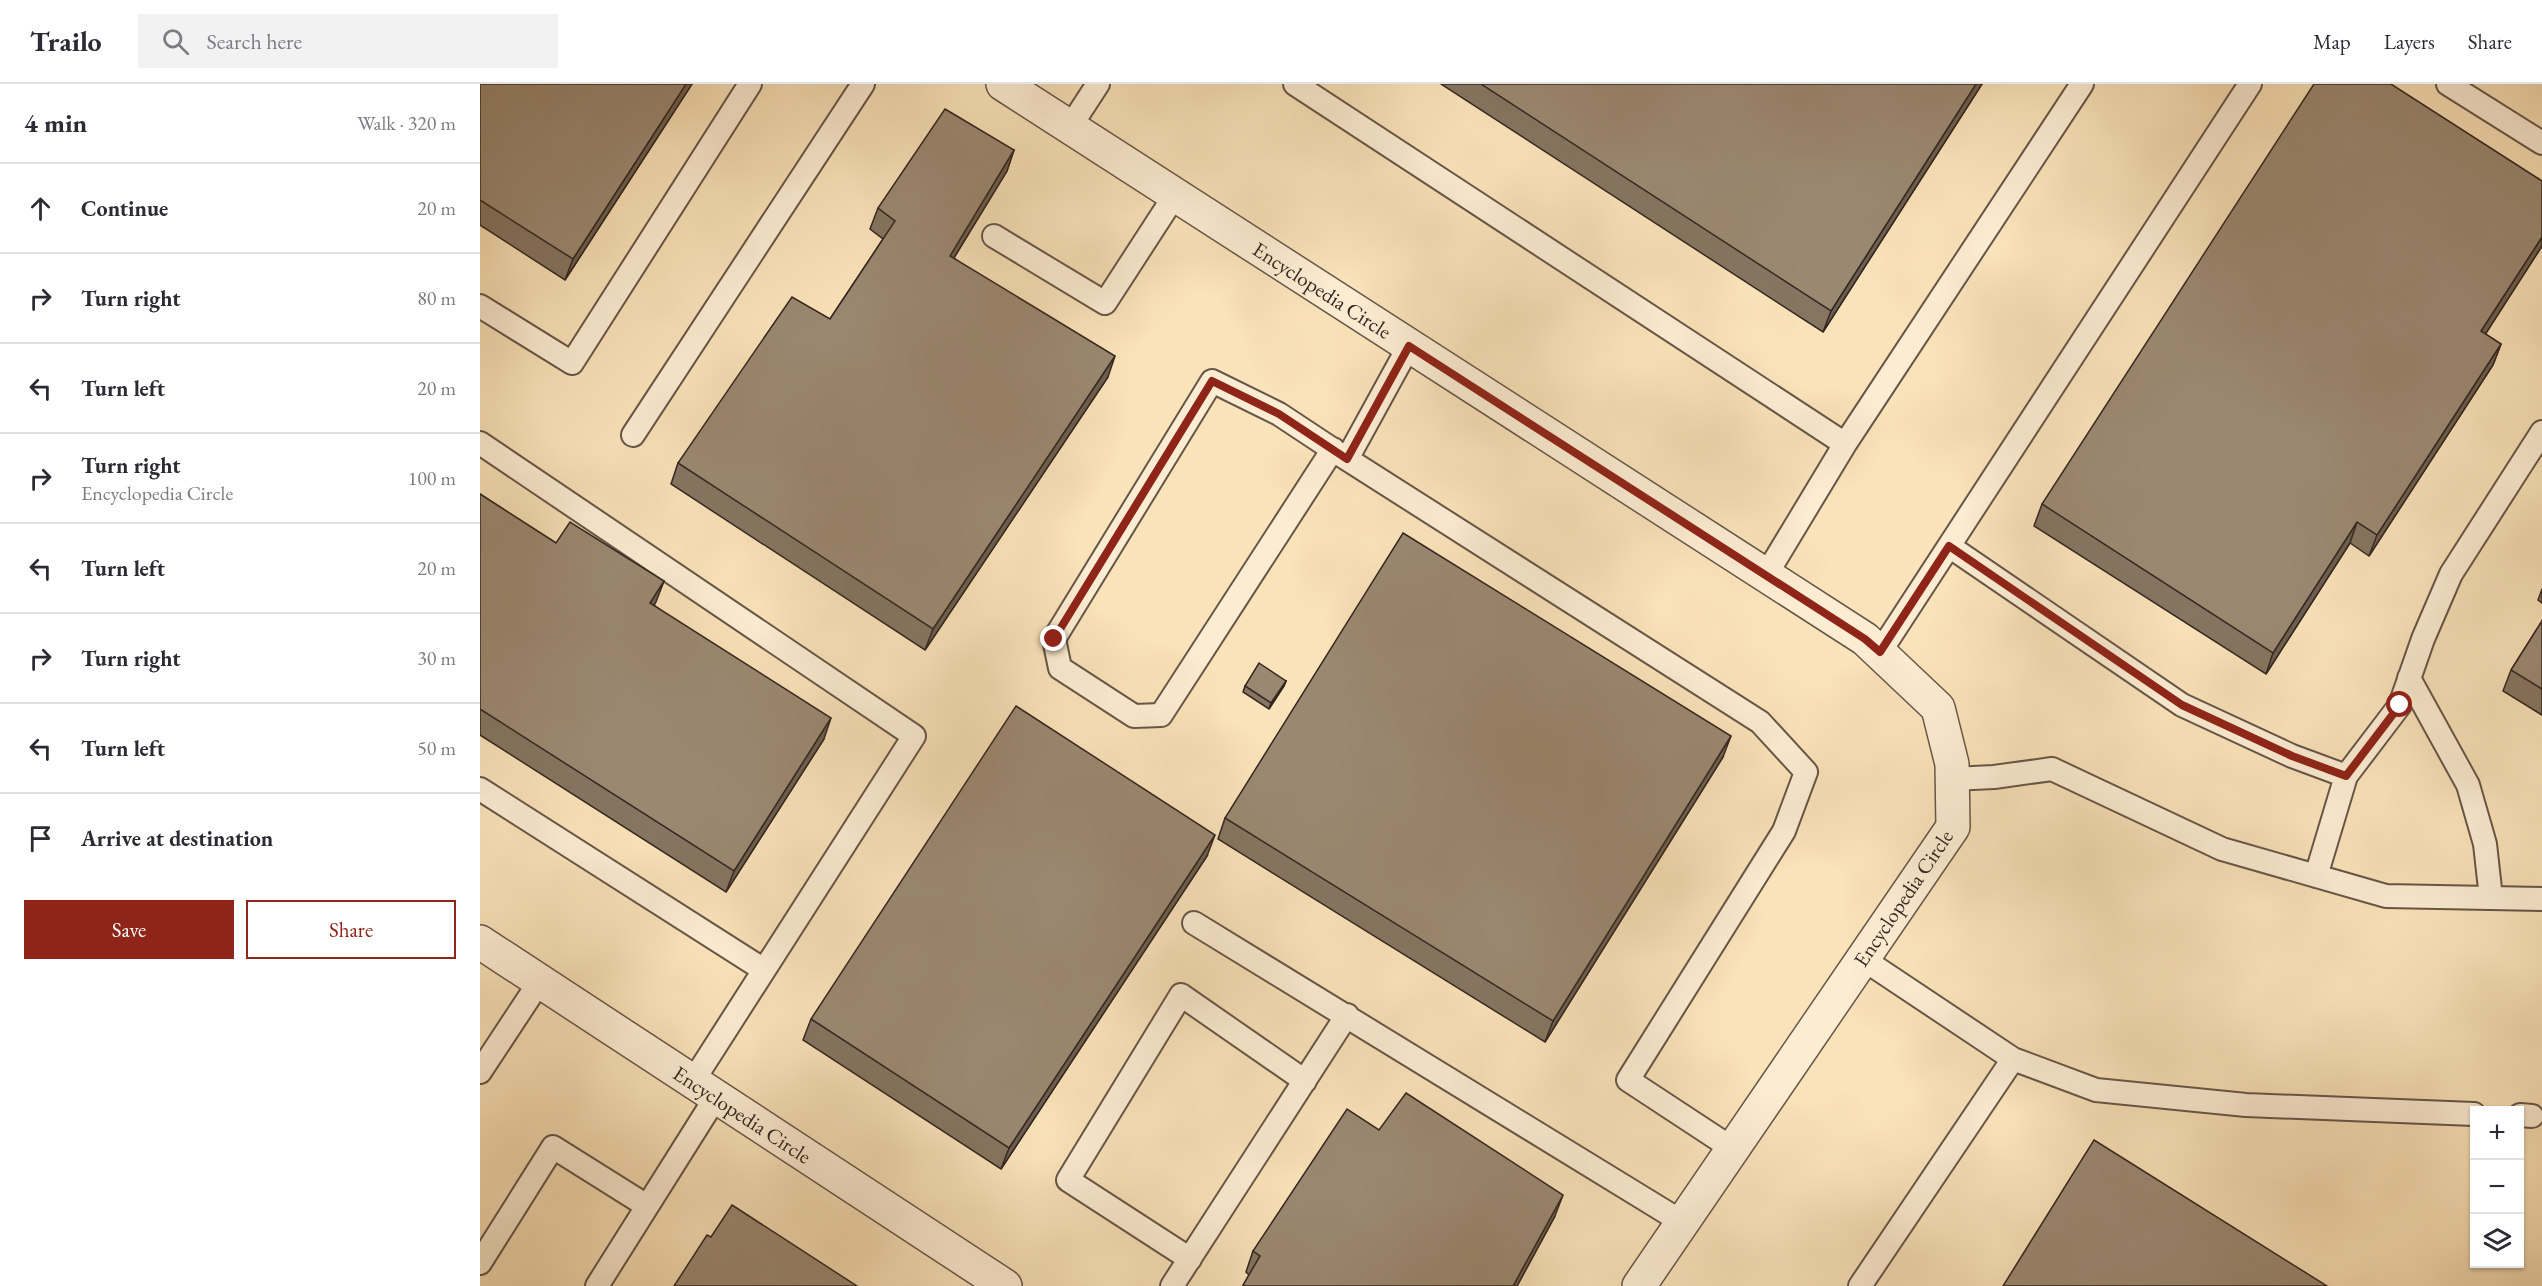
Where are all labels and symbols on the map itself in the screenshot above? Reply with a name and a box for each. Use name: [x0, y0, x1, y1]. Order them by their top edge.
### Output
street label: Encyclopedia Circle: [1248, 235, 1397, 344]
route end: [1040, 625, 1066, 651]
route start: [2386, 691, 2412, 717]
street label: Encyclopedia Circle: [1847, 824, 1959, 972]
street label: Encyclopedia Circle: [668, 1059, 817, 1169]

